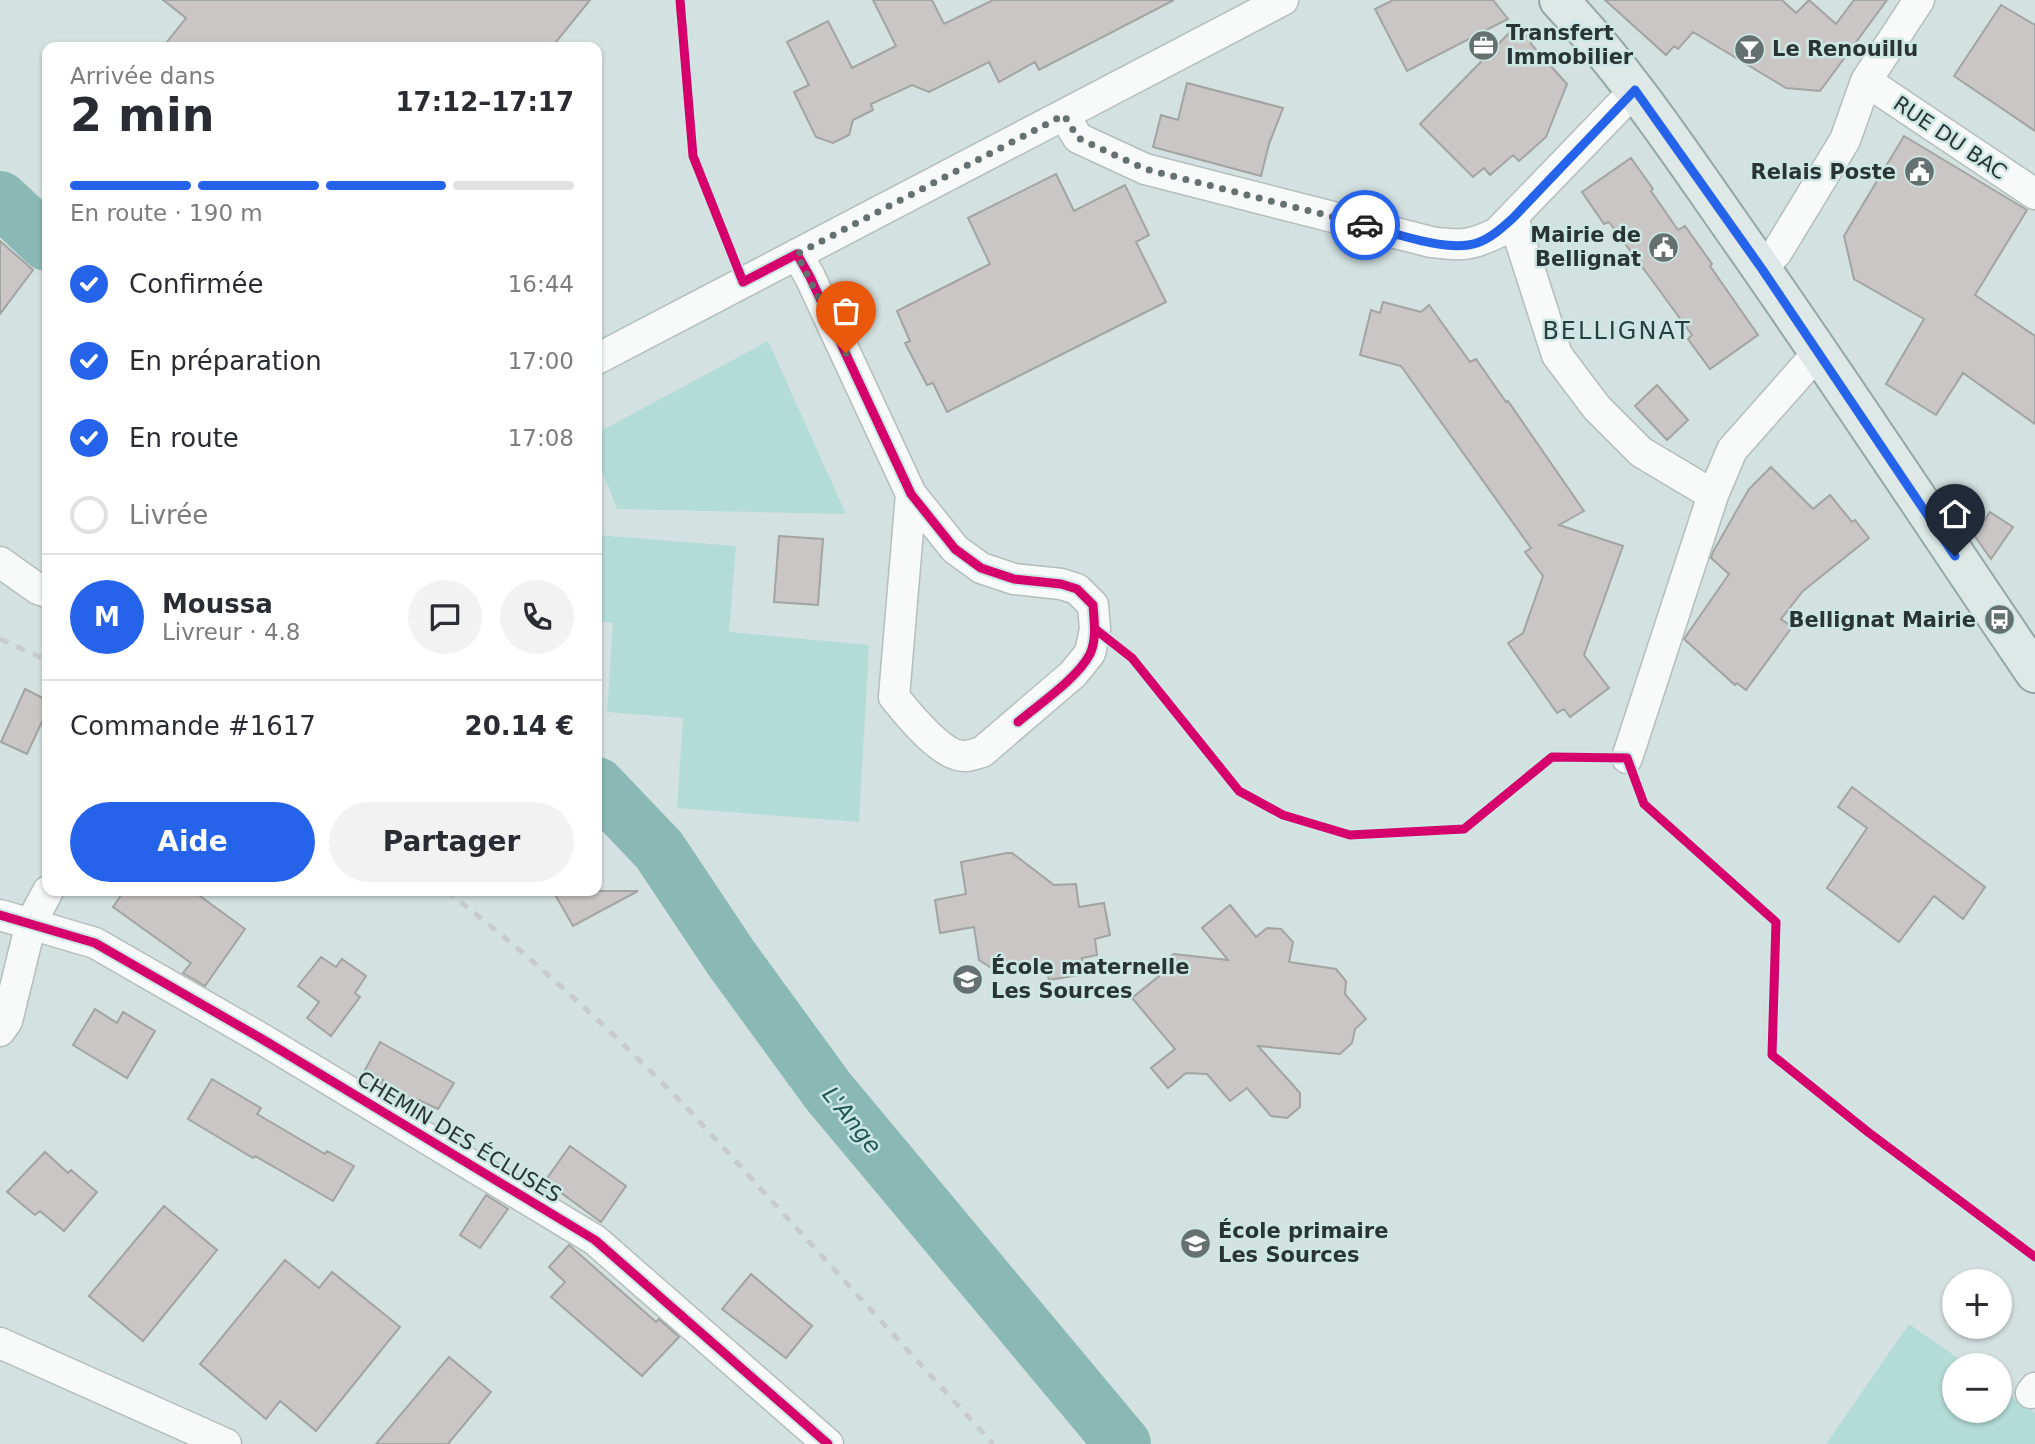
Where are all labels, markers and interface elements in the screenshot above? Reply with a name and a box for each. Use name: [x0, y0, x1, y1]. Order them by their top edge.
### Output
place label: Transfert Immobilier: [1506, 21, 1634, 69]
office icon: Transfert Immobilier: [1466, 28, 1500, 62]
bar icon: Le Renouillu: [1732, 32, 1766, 66]
place label: Le Renouillu: [1772, 37, 1918, 61]
text: Arrivée dans: [70, 63, 215, 89]
text: 17:12–17:17: [395, 87, 574, 117]
text: 2 min: [70, 88, 214, 142]
street label: RUE DU BAC: [1889, 91, 2011, 185]
public building icon: Relais Poste: [1902, 155, 1936, 189]
place label: Relais Poste: [1751, 160, 1896, 184]
courier: [1330, 190, 1400, 260]
text: En route · 190 m: [70, 200, 263, 226]
icon: car: [1346, 206, 1384, 244]
place label: Mairie de Bellignat: [1530, 223, 1641, 271]
public building icon: Mairie de Bellignat: [1647, 230, 1681, 264]
icon: check: [70, 265, 108, 303]
text: Confirmée: [129, 269, 263, 299]
text: 16:44: [508, 271, 574, 297]
pin: [816, 281, 876, 353]
icon: bag: [827, 292, 865, 330]
district label: BELLIGNAT: [1542, 317, 1692, 345]
icon: check: [70, 342, 108, 380]
text: En préparation: [129, 346, 322, 376]
text: 17:00: [508, 348, 574, 374]
icon: check: [70, 419, 108, 457]
text: En route: [129, 423, 239, 453]
text: 17:08: [508, 425, 574, 451]
pin: [1925, 484, 1985, 556]
icon: home: [1936, 495, 1974, 533]
text: Livrée: [129, 500, 208, 530]
button: chat: [408, 580, 482, 654]
button: phone: [500, 580, 574, 654]
text: Moussa: [162, 589, 273, 619]
text: M: [94, 602, 120, 632]
bus stop icon: Bellignat Mairie: [1982, 603, 2016, 637]
place label: Bellignat Mairie: [1789, 608, 1976, 632]
text: Livreur · 4.8: [162, 619, 300, 645]
text: Commande #1617: [70, 711, 316, 741]
text: 20.14 €: [465, 711, 574, 741]
button: Aide: [70, 802, 315, 882]
button: Partager: [329, 802, 574, 882]
place label: École maternelle Les Sources: [991, 954, 1190, 1003]
school or university icon: École maternelle Les Sources: [951, 962, 985, 996]
street label: CHEMIN DES ÉCLUSES: [353, 1066, 566, 1207]
water label: L'Ange: [817, 1081, 887, 1159]
place label: École primaire Les Sources: [1218, 1218, 1388, 1267]
school or university icon: École primaire Les Sources: [1178, 1226, 1212, 1260]
map controls: [1942, 1269, 2012, 1423]
button: +: [1942, 1269, 2012, 1339]
button: −: [1942, 1353, 2012, 1423]

